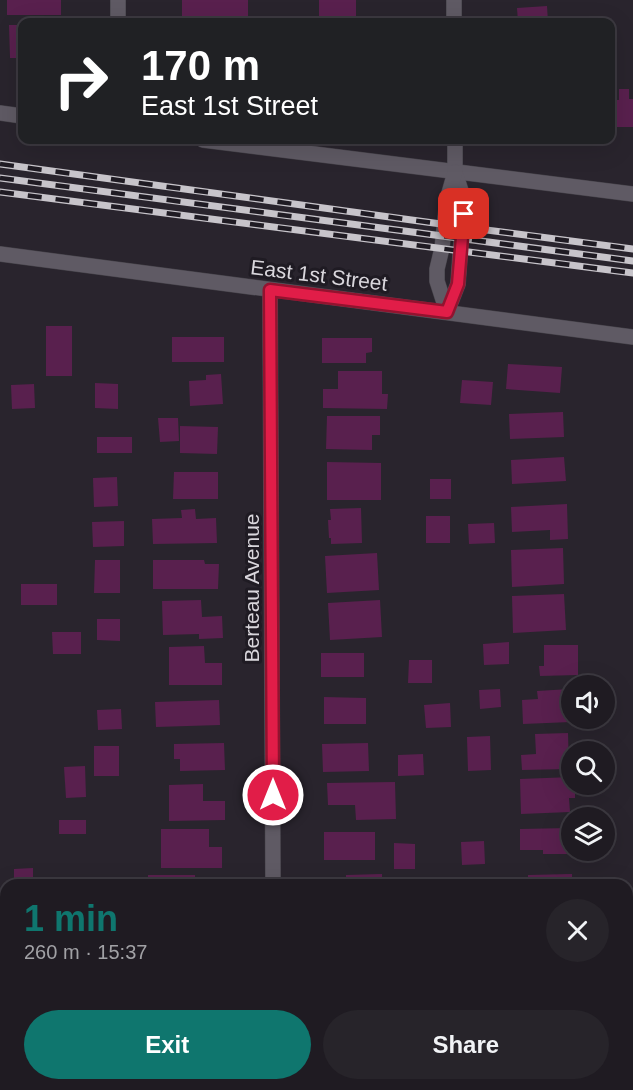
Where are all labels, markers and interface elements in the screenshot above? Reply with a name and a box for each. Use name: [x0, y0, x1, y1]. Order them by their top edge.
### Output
icon: right: [42, 42, 120, 120]
text: 170 m: [141, 42, 260, 89]
text: East 1st Street: [141, 91, 318, 121]
pin: [438, 188, 489, 239]
icon: arrive: [447, 197, 480, 230]
street label: East 1st Street: [249, 255, 389, 295]
street label: Berteau Avenue: [240, 513, 263, 663]
map controls: [561, 675, 615, 861]
button: sound: [561, 675, 615, 729]
button: search: [561, 741, 615, 795]
position arrow: [241, 763, 305, 827]
button: layers: [561, 807, 615, 861]
text: 1 min: [24, 898, 118, 939]
button: close: [546, 899, 609, 962]
text: 260 m · 15:37: [24, 941, 147, 963]
button: Exit: [24, 1010, 311, 1079]
button: Share: [323, 1010, 609, 1079]

